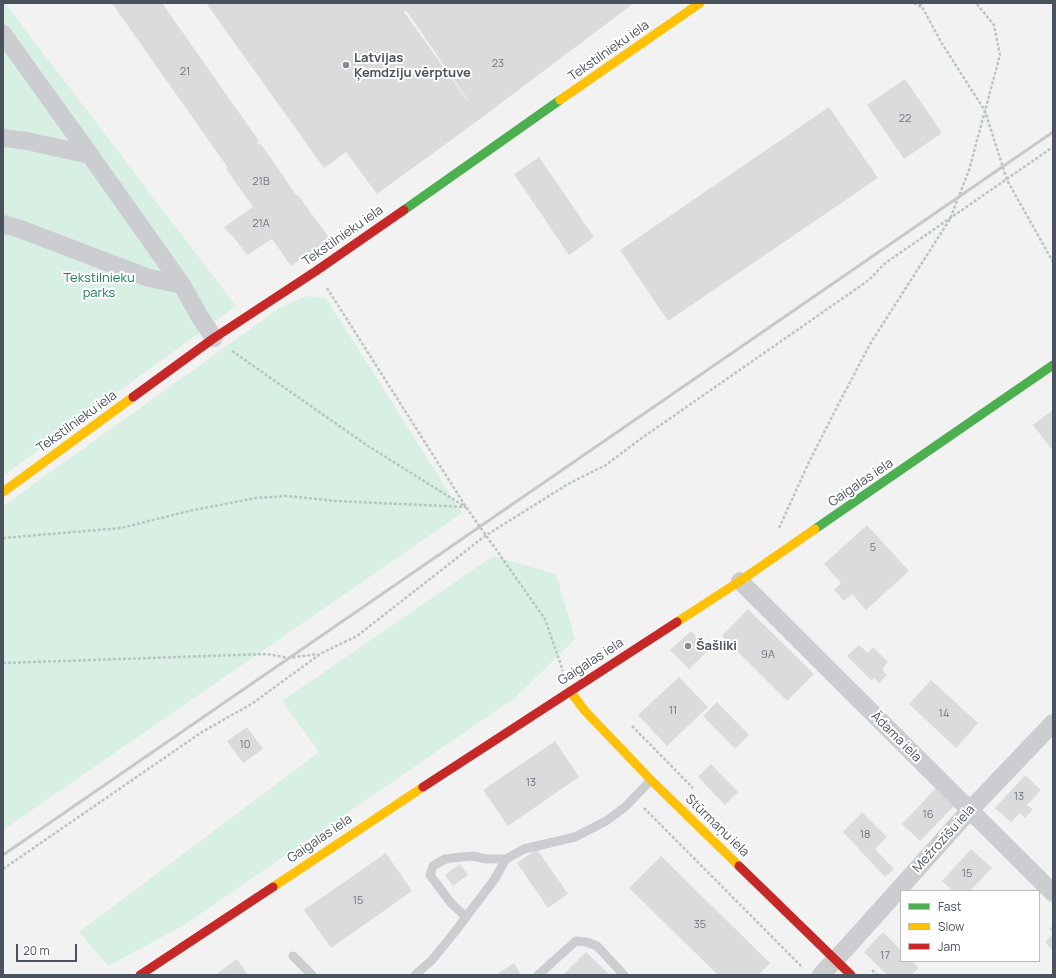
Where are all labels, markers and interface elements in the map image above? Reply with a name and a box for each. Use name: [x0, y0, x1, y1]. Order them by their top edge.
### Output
street label: Tekstilnieku iela: [566, 17, 652, 85]
place label: Latvijas Ķemdziju vērptuve: [354, 50, 471, 81]
house number: 23: [492, 57, 504, 71]
marker: Latvijas Ķemdziju vērptuve: [341, 60, 351, 70]
house number: 21: [180, 65, 190, 79]
house number: 22: [899, 112, 911, 126]
house number: 21B: [252, 175, 270, 189]
street label: Tekstilnieku iela: [300, 202, 386, 270]
house number: 21A: [252, 217, 270, 231]
park label: Tekstilnieku parks: [63, 270, 135, 301]
street label: Tekstilnieku iela: [34, 388, 120, 456]
street label: Gaigalas iela: [826, 456, 896, 510]
house number: 5: [870, 541, 876, 555]
street label: Gaigalas iela: [555, 635, 627, 689]
place label: Šašliki: [696, 638, 737, 654]
marker: Šašliki: [683, 641, 693, 651]
house number: 9A: [761, 648, 775, 662]
house number: 11: [669, 704, 677, 718]
house number: 14: [939, 707, 949, 721]
street label: Ādama iela: [868, 709, 924, 765]
house number: 10: [240, 738, 250, 752]
house number: 13: [526, 776, 536, 790]
house number: 13: [1014, 790, 1024, 804]
street label: Stūrmaņu iela: [682, 792, 752, 860]
street label: Mežrozīšu iela: [910, 802, 978, 876]
house number: 16: [922, 808, 934, 822]
street label: Gaigalas iela: [285, 812, 355, 866]
house number: 18: [860, 828, 870, 842]
house number: 15: [962, 867, 972, 881]
legend: [900, 890, 1040, 962]
house number: 15: [353, 894, 363, 908]
text: Fast: [938, 898, 962, 915]
house number: 35: [694, 918, 706, 932]
text: Slow: [938, 918, 964, 935]
scale bar: [18, 936, 79, 962]
text: Jam: [938, 938, 960, 955]
text: 20 m: [23, 942, 50, 959]
house number: 17: [880, 949, 890, 963]

